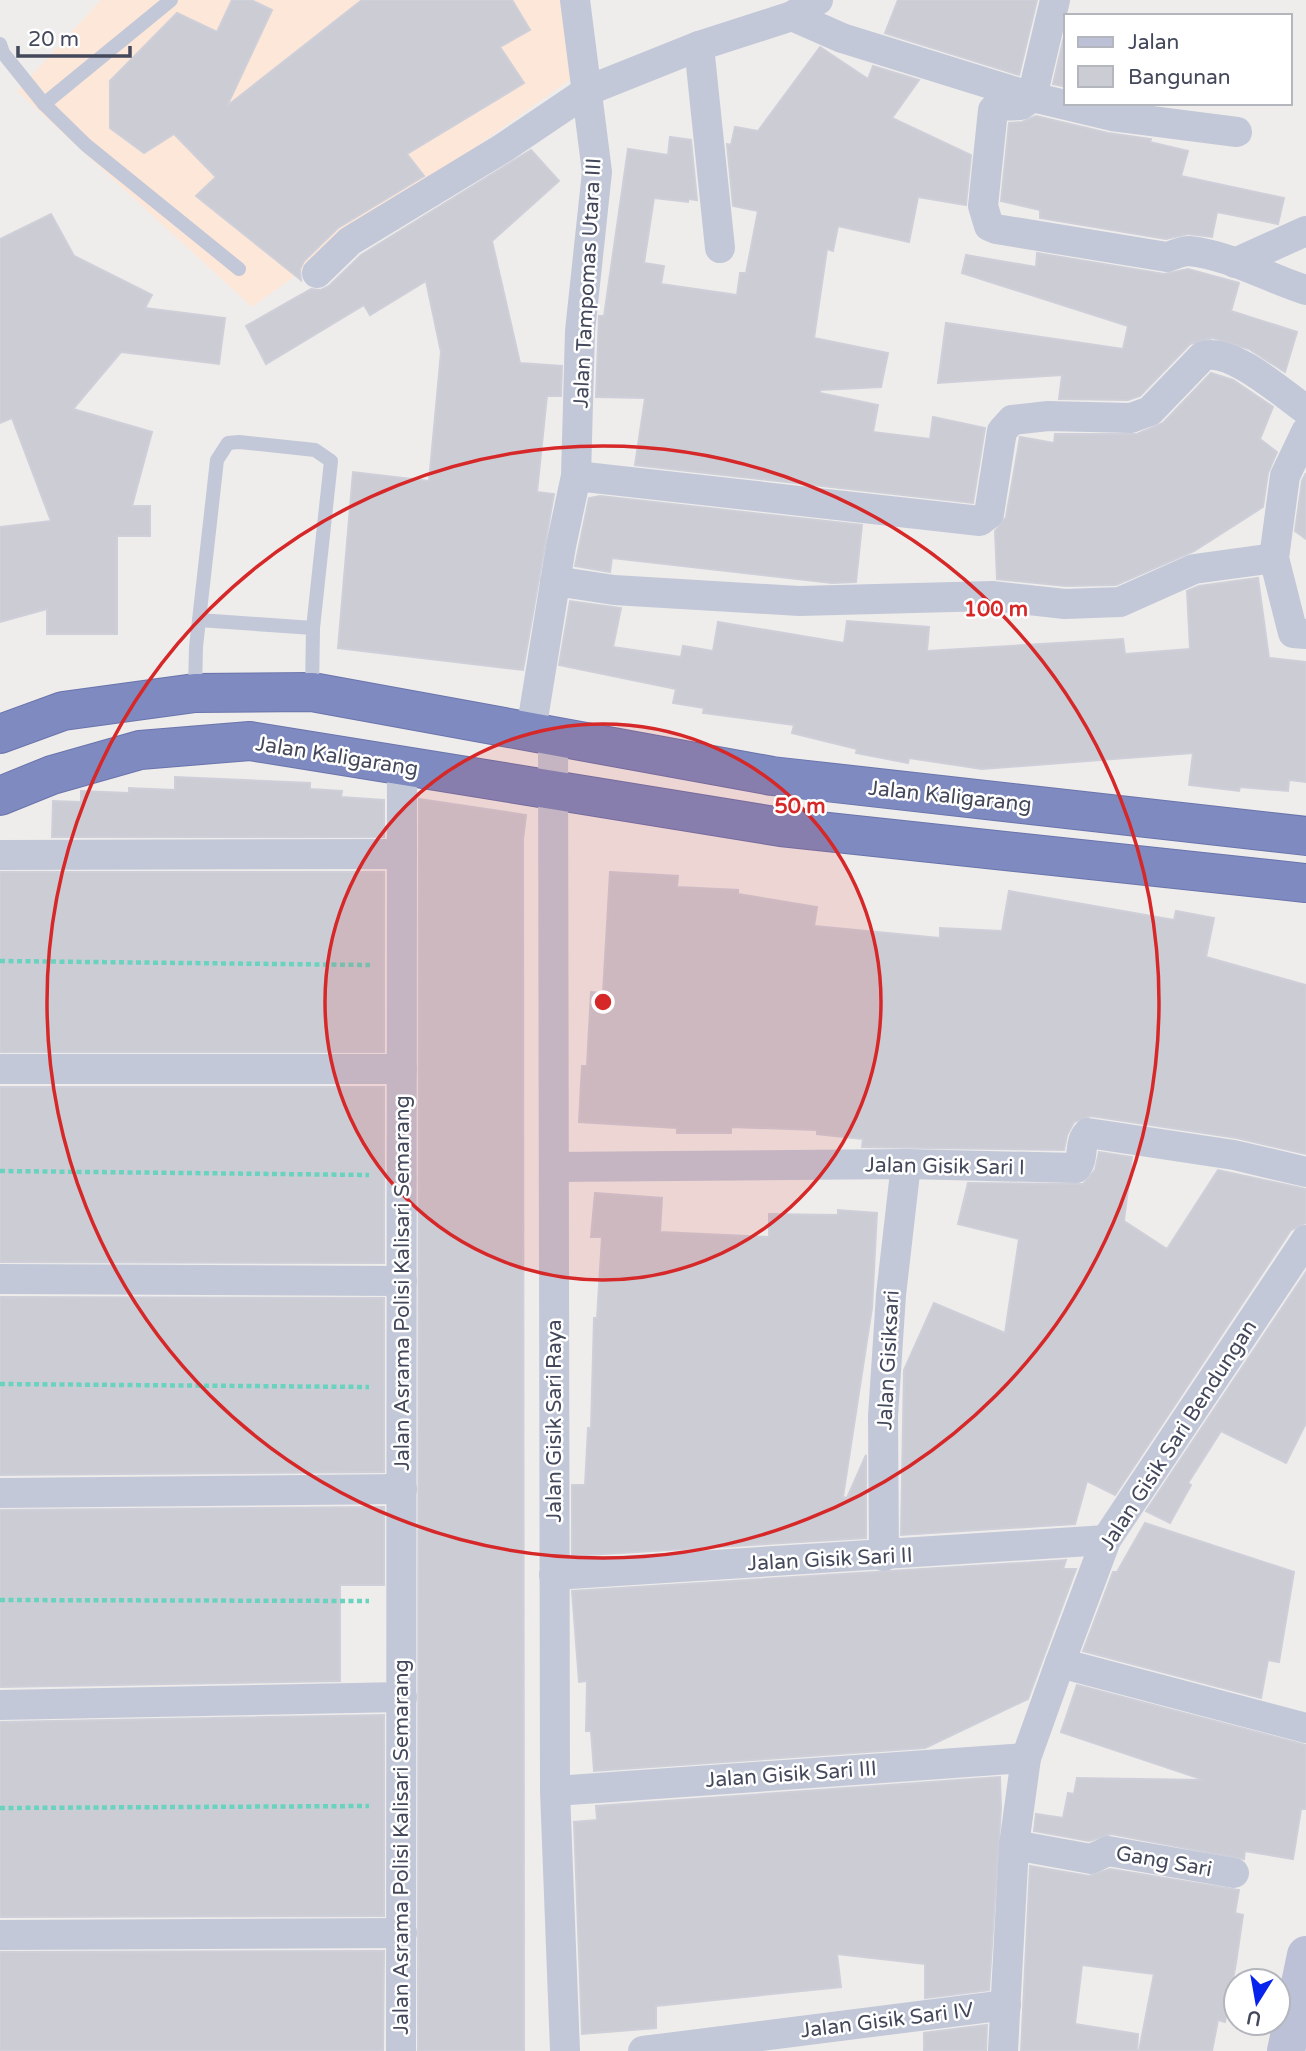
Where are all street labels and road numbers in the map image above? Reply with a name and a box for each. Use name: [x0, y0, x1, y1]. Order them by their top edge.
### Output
street label: Jalan Tampomas Utara III: [568, 157, 607, 409]
street label: Jalan Kaligarang: [254, 731, 420, 782]
street label: Jalan Kaligarang: [867, 775, 1033, 818]
street label: Jalan Asrama Polisi Kalisari Semarang: [390, 1095, 415, 1471]
street label: Jalan Gisik Sari I: [865, 1153, 1025, 1180]
street label: Jalan Gisiksari: [872, 1290, 905, 1430]
street label: Jalan Gisik Sari Bendungan: [1095, 1315, 1262, 1555]
street label: Jalan Gisik Sari Raya: [542, 1319, 567, 1523]
street label: Jalan Gisik Sari II: [747, 1543, 913, 1576]
street label: Jalan Asrama Polisi Kalisari Semarang: [389, 1659, 414, 2035]
street label: Jalan Gisik Sari III: [705, 1756, 878, 1793]
street label: Gang Sari: [1114, 1841, 1214, 1882]
street label: Jalan Gisik Sari IV: [799, 1997, 975, 2044]

